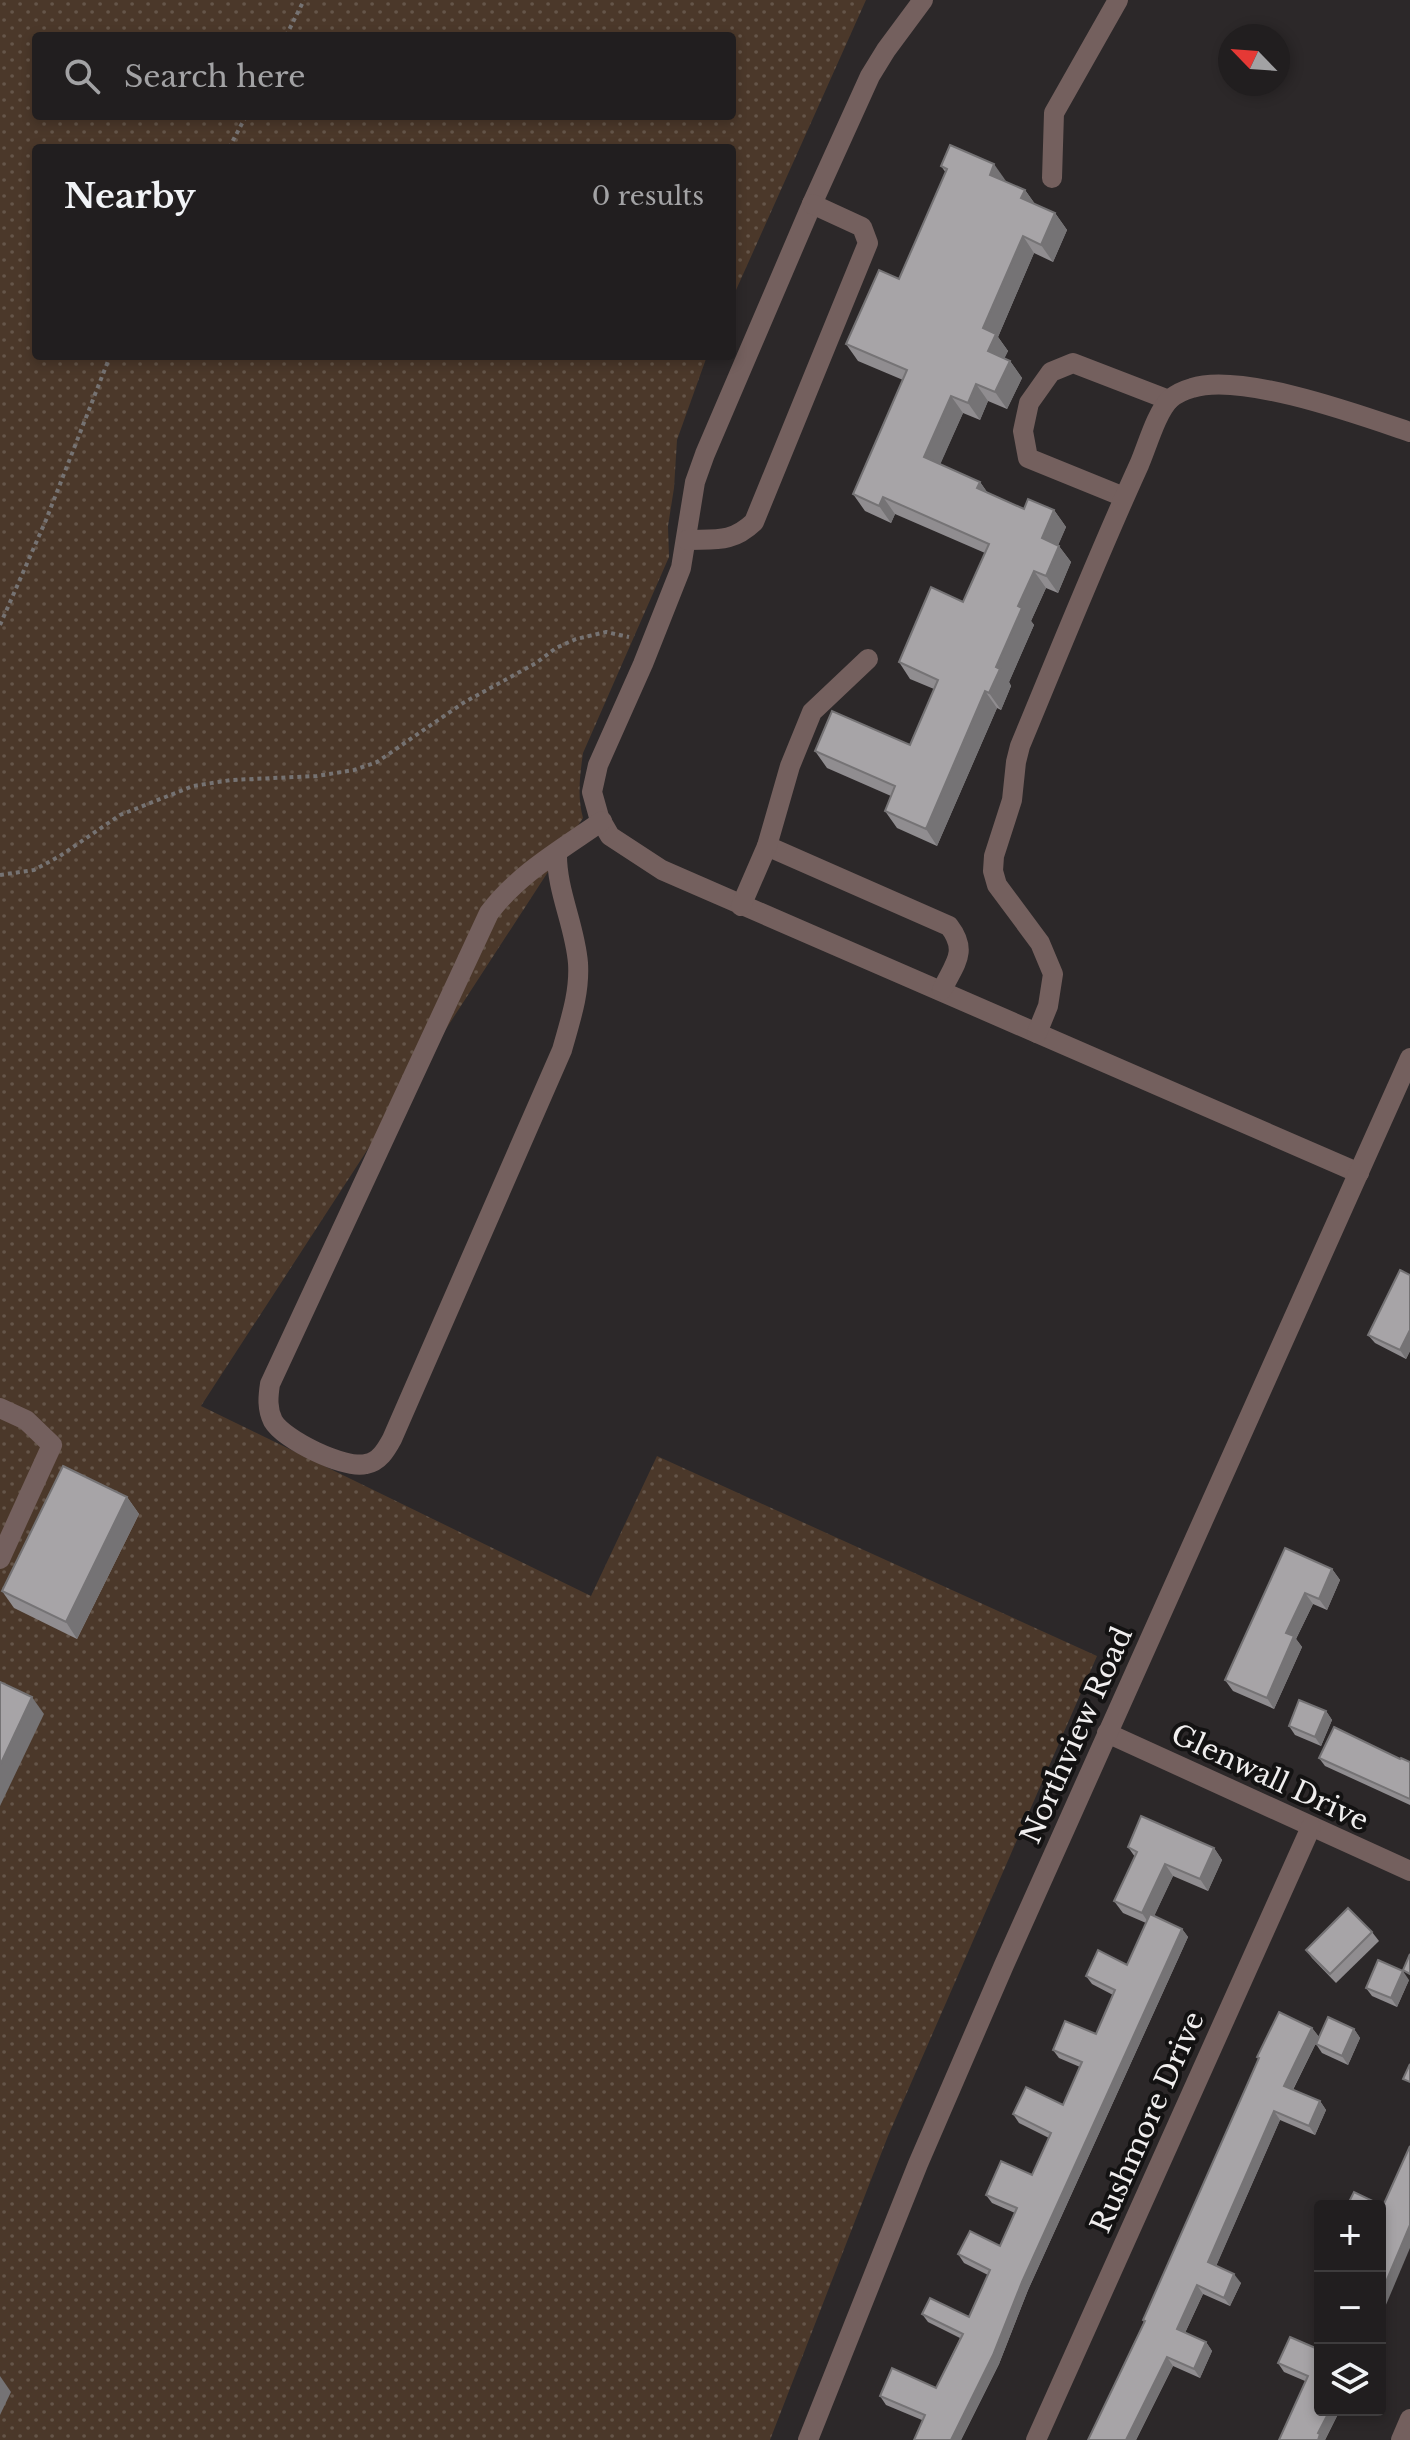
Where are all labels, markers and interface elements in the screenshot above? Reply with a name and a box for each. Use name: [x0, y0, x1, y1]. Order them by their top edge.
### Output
north arrow: [1218, 24, 1290, 96]
search box: [32, 32, 736, 120]
icon: search: [60, 54, 104, 98]
text: Search here: [124, 58, 305, 95]
text: Nearby: [64, 175, 196, 217]
text: 0 results: [592, 180, 704, 212]
street label: Northview Road: [1013, 1621, 1140, 1849]
street label: Glenwall Drive: [1166, 1716, 1374, 1838]
street label: Rushmore Drive: [1083, 2006, 1212, 2238]
map controls: [1314, 2200, 1386, 2416]
button: +: [1314, 2200, 1386, 2272]
button: −: [1314, 2272, 1386, 2344]
button: layers: [1314, 2344, 1386, 2416]

